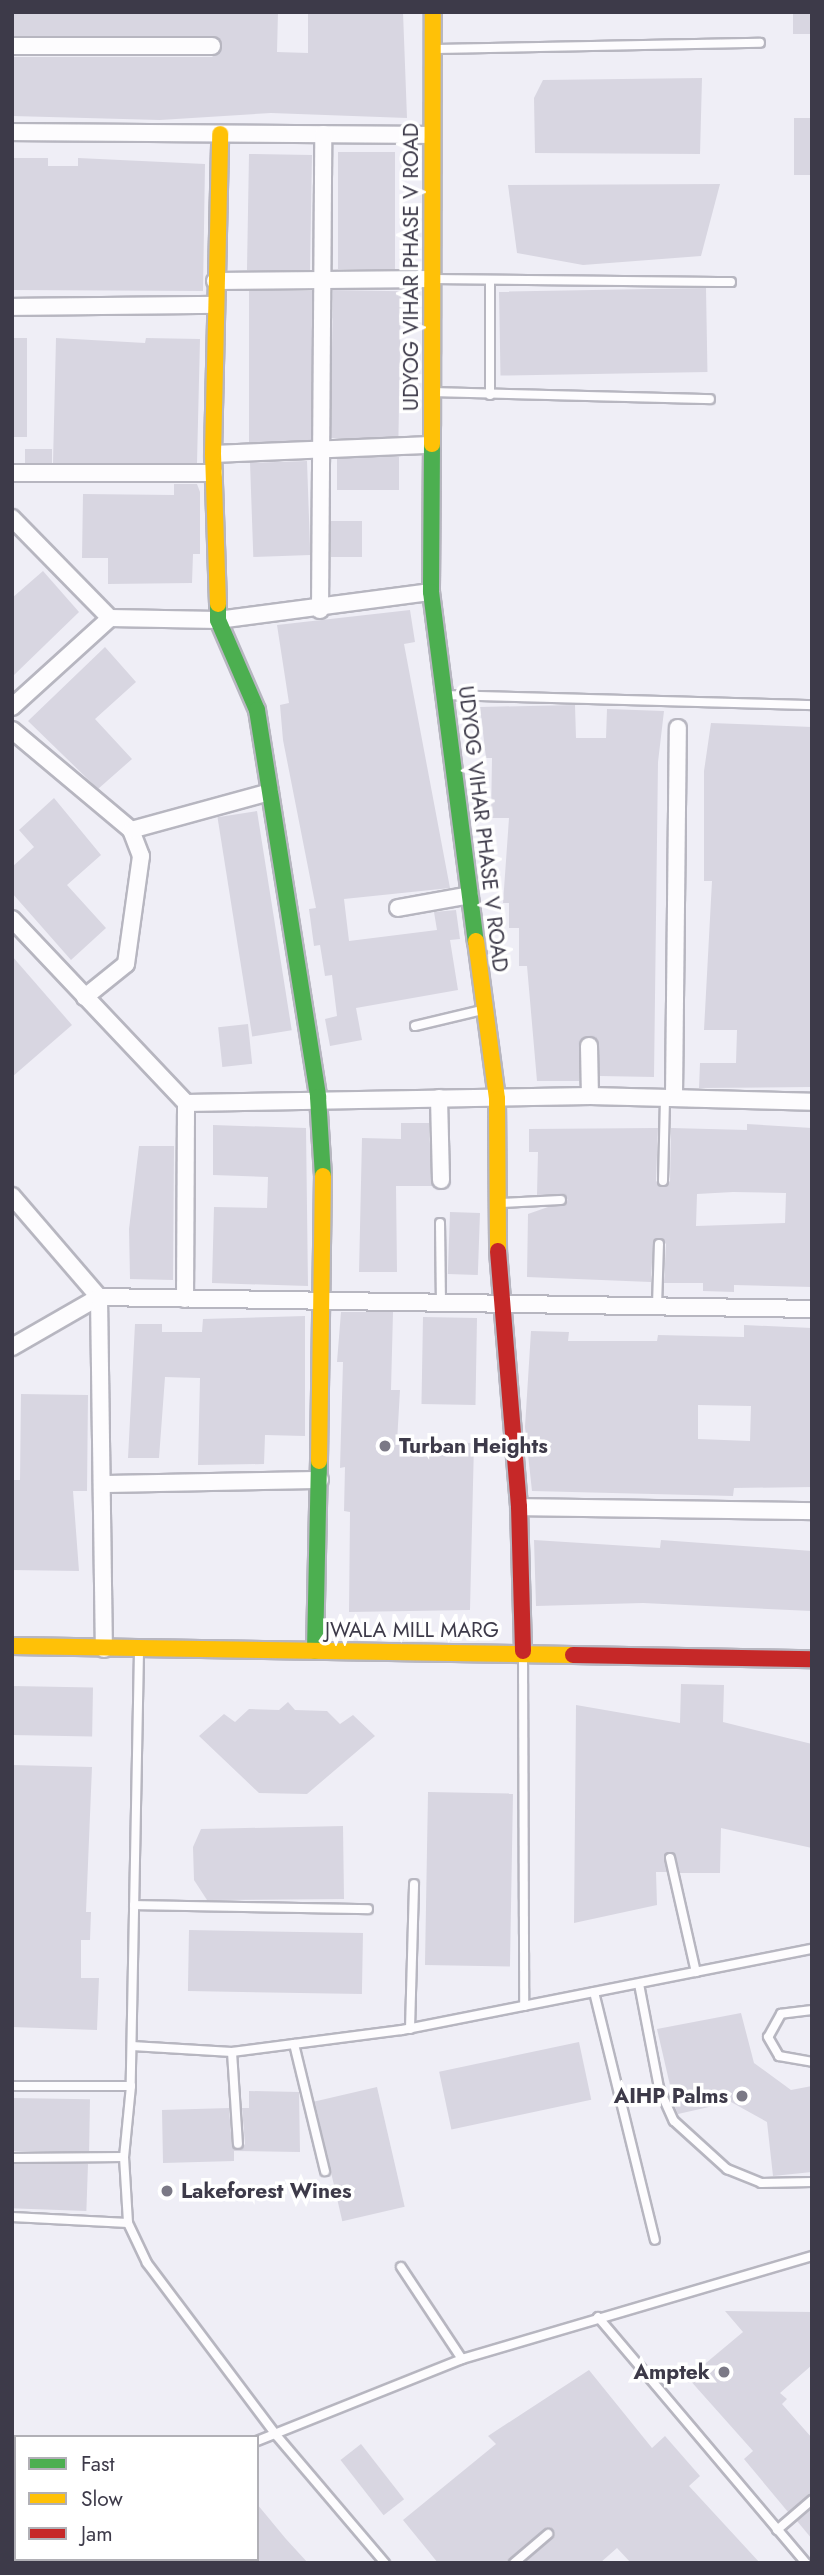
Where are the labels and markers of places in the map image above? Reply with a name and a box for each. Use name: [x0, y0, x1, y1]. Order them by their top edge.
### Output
place label: Turban Heights: [399, 1433, 548, 1459]
marker: Turban Heights: [377, 1438, 393, 1454]
place label: AIHP Palms: [614, 2083, 728, 2109]
marker: AIHP Palms: [734, 2088, 750, 2104]
place label: Lakeforest Wines: [181, 2178, 352, 2204]
marker: Lakeforest Wines: [159, 2183, 175, 2199]
place label: Amptek: [634, 2359, 710, 2385]
marker: Amptek: [716, 2364, 732, 2380]

